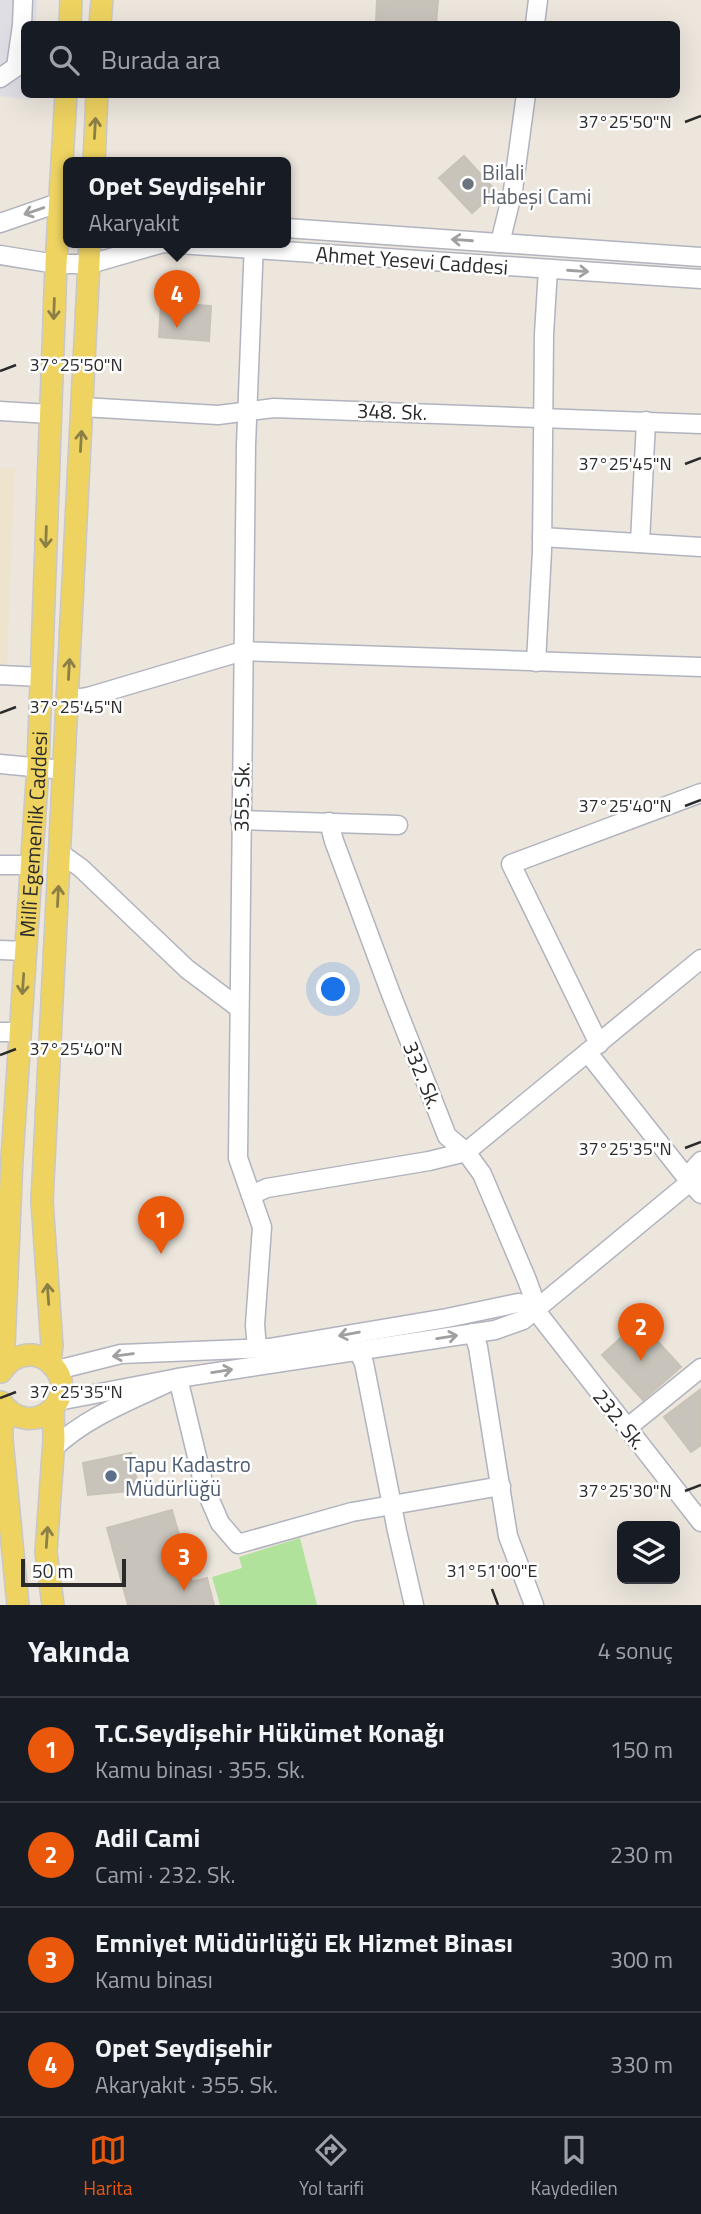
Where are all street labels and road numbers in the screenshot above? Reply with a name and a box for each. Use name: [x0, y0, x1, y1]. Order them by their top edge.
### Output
street label: Ahmet Yesevi Caddesi: [315, 237, 509, 283]
street label: 348. Sk.: [356, 394, 428, 428]
street label: Millî Egemenlik Caddesi: [11, 731, 55, 939]
street label: 355. Sk.: [224, 762, 258, 832]
street label: 332. Sk.: [395, 1036, 451, 1114]
street label: 232. Sk.: [585, 1382, 655, 1456]

